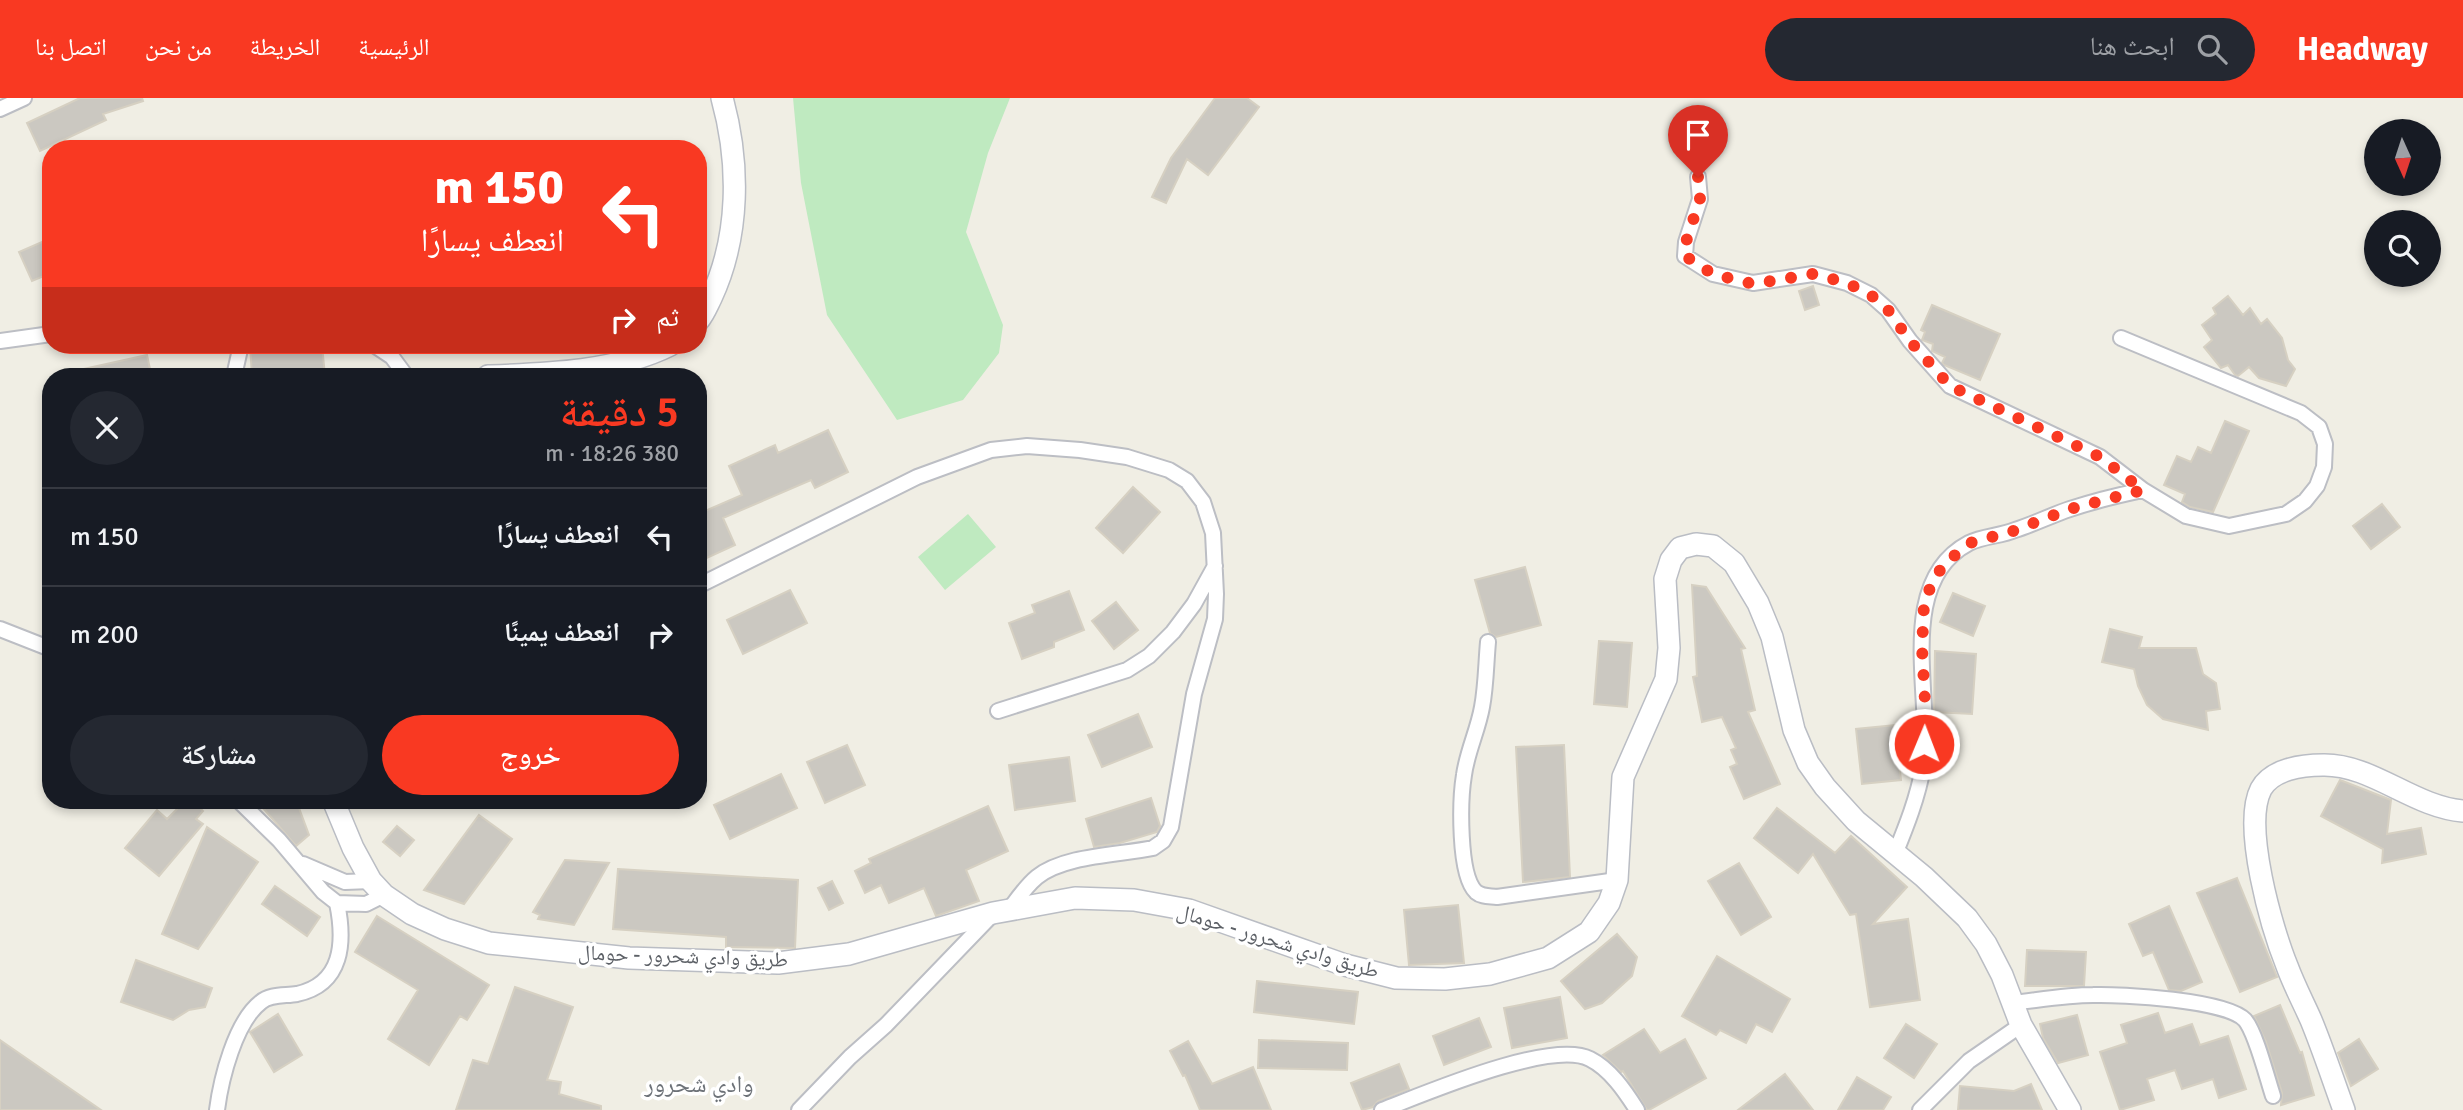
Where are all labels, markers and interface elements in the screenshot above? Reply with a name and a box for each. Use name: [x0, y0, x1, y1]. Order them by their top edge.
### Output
search box: [1765, 18, 2255, 81]
text: Headway: [2297, 29, 2428, 70]
icon: search: [2193, 30, 2231, 68]
text: ابحث هنا: [2090, 31, 2175, 63]
text: اتصل بنا: [35, 32, 107, 62]
text: من نحن: [145, 32, 212, 62]
text: الخريطة: [250, 32, 320, 62]
text: الرئيسية: [358, 32, 429, 62]
pin: [1668, 105, 1728, 177]
icon: arrive: [1679, 116, 1717, 154]
north arrow: [2364, 119, 2441, 196]
map controls: [2364, 119, 2441, 287]
text: 150 m: [434, 157, 564, 217]
icon: left: [588, 168, 679, 259]
button: search: [2364, 210, 2441, 287]
text: انعطف يسارًا: [421, 221, 564, 260]
icon: right: [604, 301, 642, 339]
text: ثم: [656, 302, 679, 334]
text: 5 دقيقة: [560, 387, 679, 438]
button: close: [70, 391, 144, 465]
text: 380 m · 18:26: [545, 439, 679, 468]
icon: left: [641, 518, 679, 556]
text: انعطف يسارًا: [496, 519, 620, 551]
text: 150 m: [70, 521, 139, 553]
icon: right: [641, 616, 679, 654]
text: انعطف يمينًا: [504, 617, 620, 649]
text: 200 m: [70, 619, 139, 651]
position arrow: [1887, 707, 1961, 781]
button: مشاركة: [70, 715, 368, 795]
button: خروج: [382, 715, 679, 795]
street label: طريق وادي شحرور - حومال: [1173, 898, 1382, 987]
street label: طريق وادي شحرور - حومال: [577, 939, 788, 976]
district label: وادي شحرور: [644, 1069, 753, 1103]

